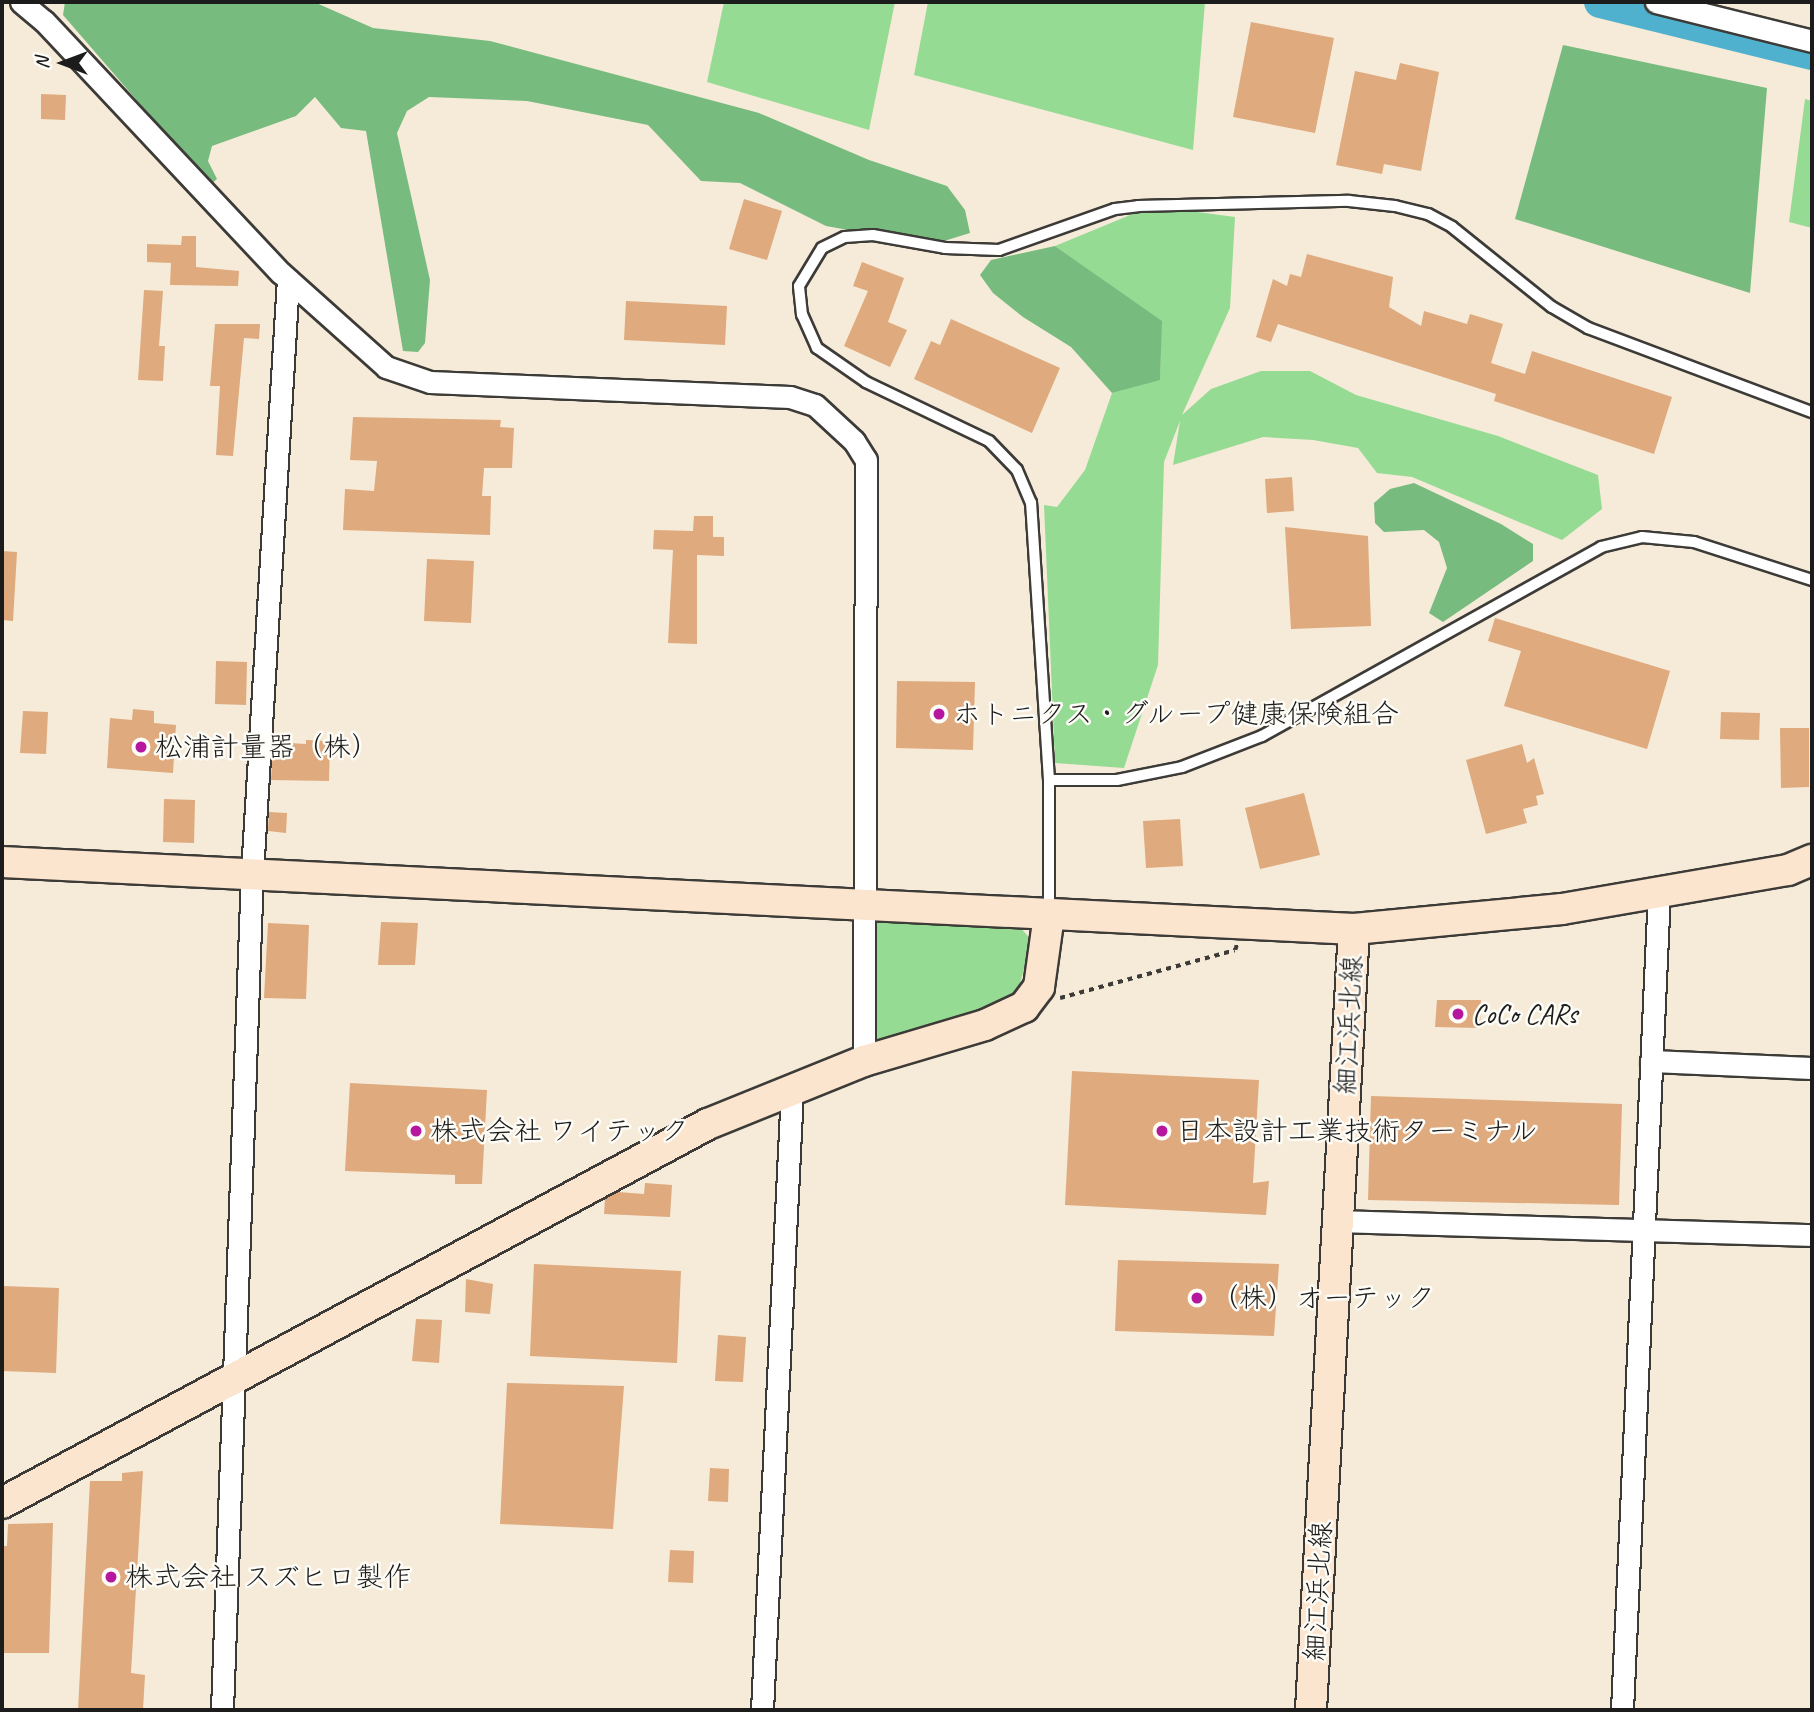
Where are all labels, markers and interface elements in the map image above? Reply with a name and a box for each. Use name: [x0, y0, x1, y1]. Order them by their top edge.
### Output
north arrow: [28, 28, 98, 98]
text: N: [30, 57, 54, 69]
place label: ホトニクス・グループ健康保険組合: [953, 697, 1402, 731]
marker: ホトニクス・グループ健康保険組合: [931, 706, 947, 722]
place label: 松浦計量器（株）: [155, 730, 379, 764]
marker: 松浦計量器（株）: [133, 739, 149, 755]
street label: 細江浜北線: [1329, 954, 1369, 1096]
place label: CoCo CARs: [1472, 997, 1575, 1031]
marker: CoCo CARs: [1450, 1006, 1466, 1022]
place label: 株式会社 ワイテック: [430, 1114, 689, 1148]
place label: 日本設計工業技術ターミナル: [1176, 1114, 1540, 1148]
marker: 株式会社 ワイテック: [408, 1123, 424, 1139]
marker: 日本設計工業技術ターミナル: [1154, 1123, 1170, 1139]
place label: （株）オーテック: [1211, 1281, 1435, 1315]
marker: （株）オーテック: [1189, 1290, 1205, 1306]
street label: 細江浜北線: [1298, 1520, 1338, 1662]
place label: 株式会社 スズヒロ製作: [125, 1560, 412, 1594]
marker: 株式会社 スズヒロ製作: [103, 1569, 119, 1585]

